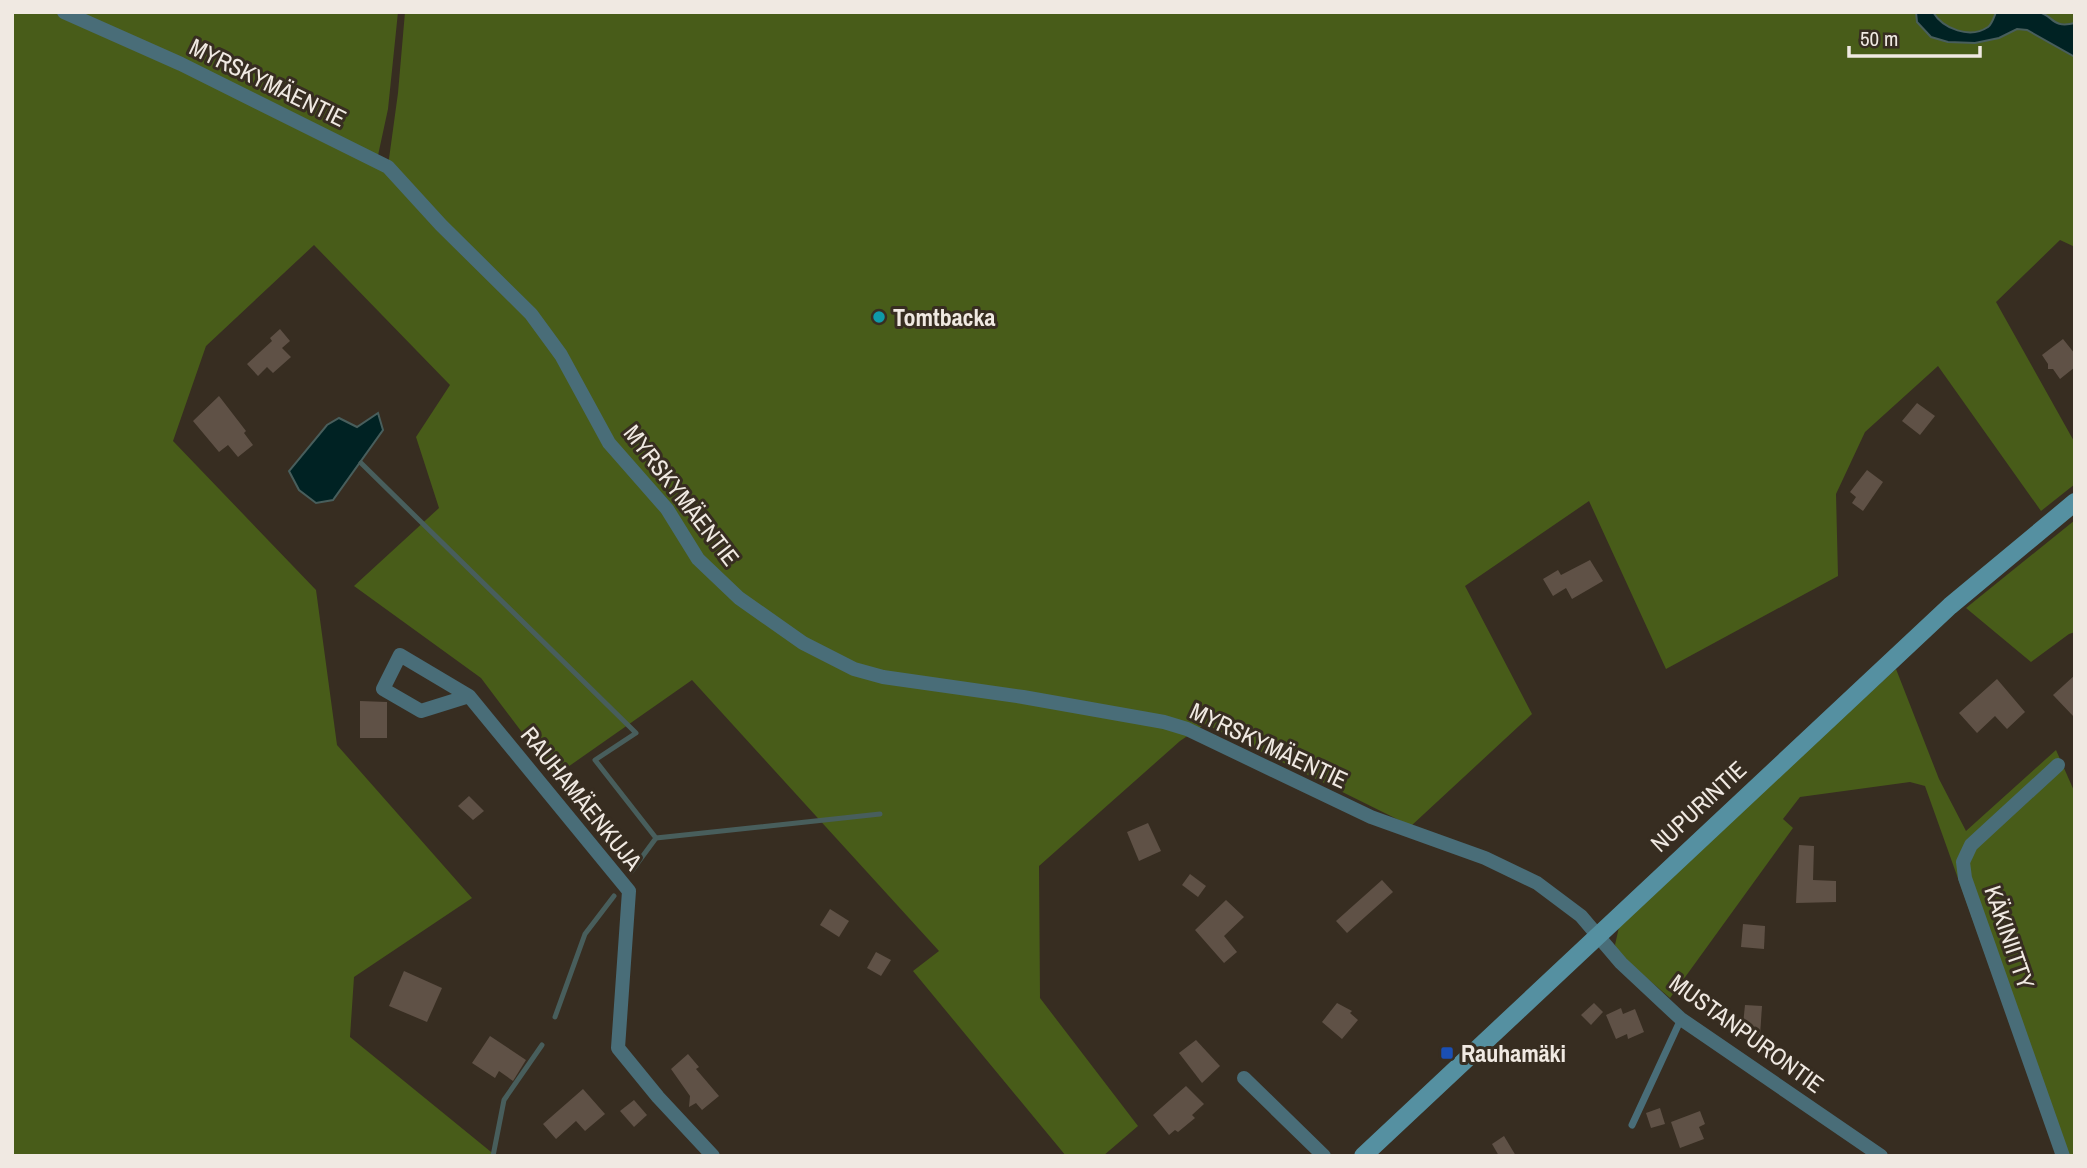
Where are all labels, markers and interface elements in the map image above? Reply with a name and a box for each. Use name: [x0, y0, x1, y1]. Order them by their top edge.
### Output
scale bar: [1849, 14, 1980, 58]
text: 50 m: [1860, 24, 1898, 53]
street label: MYRSKYMÄENTIE: [184, 30, 352, 134]
place label: Tomtbacka: [893, 301, 996, 333]
marker: Tomtbacka: [871, 309, 887, 325]
street label: MYRSKYMÄENTIE: [617, 418, 747, 572]
street label: MYRSKYMÄENTIE: [1185, 694, 1353, 796]
street label: RAUHAMÄENKUJA: [514, 720, 650, 877]
street label: NUPURINTIE: [1643, 753, 1753, 859]
street label: KÄKINIITTY: [1977, 881, 2043, 993]
street label: MUSTANPURONTIE: [1663, 966, 1831, 1100]
place label: Rauhamäki: [1461, 1037, 1566, 1069]
marker: Rauhamäki: [1439, 1045, 1455, 1061]

